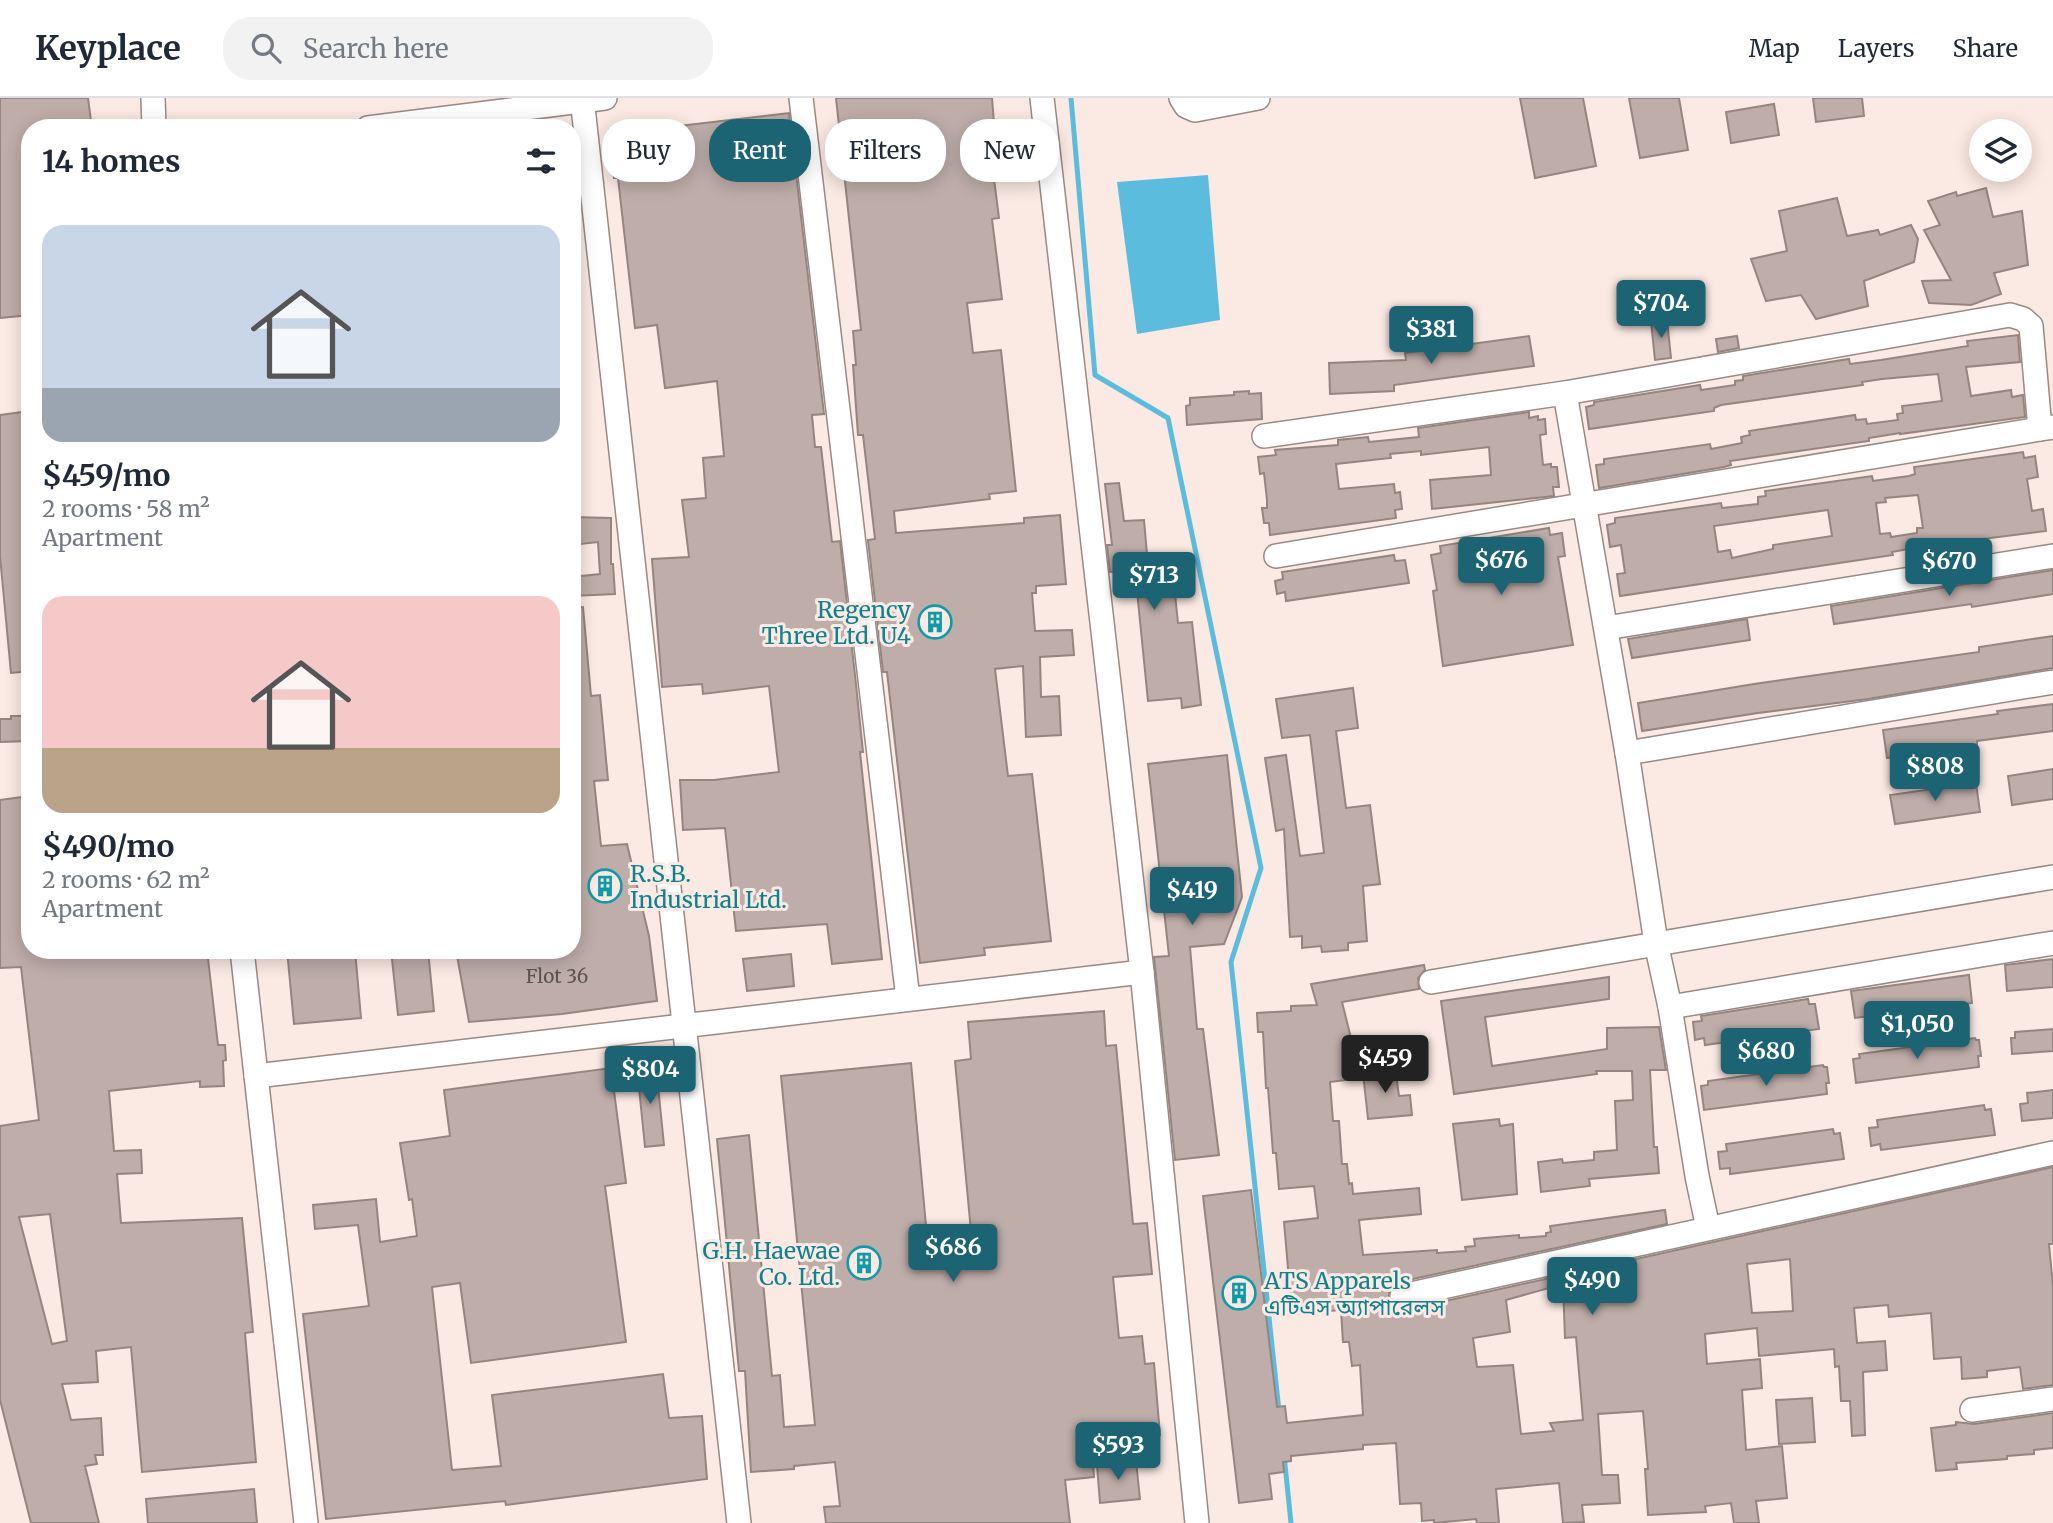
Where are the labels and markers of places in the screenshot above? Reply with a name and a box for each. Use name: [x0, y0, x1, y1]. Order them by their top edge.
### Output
pin: $704: [1620, 280, 1702, 340]
pin: $381: [1390, 306, 1472, 366]
pin: $676: [1460, 538, 1542, 597]
pin: $670: [1908, 538, 1990, 598]
pin: $713: [1113, 552, 1195, 612]
place label: Regency Three Ltd. U4: [762, 595, 912, 650]
building icon: Regency Three Ltd. U4: [916, 603, 954, 641]
pin: $808: [1894, 744, 1976, 803]
place label: R.S.B. Industrial Ltd.: [630, 859, 787, 914]
building icon: R.S.B. Industrial Ltd.: [586, 867, 624, 905]
pin: $419: [1151, 868, 1233, 927]
pin: $1,050: [1860, 1002, 1974, 1061]
pin: $680: [1725, 1028, 1807, 1088]
pin: $459: [1344, 1035, 1426, 1095]
pin: $804: [609, 1046, 691, 1106]
pin: $686: [912, 1224, 994, 1284]
place label: G.H. Haewae Co. Ltd.: [703, 1236, 840, 1291]
building icon: G.H. Haewae Co. Ltd.: [845, 1244, 883, 1282]
pin: $490: [1551, 1258, 1633, 1317]
place label: ATS Apparels এটিএস অ্যাপারেলস: [1263, 1266, 1445, 1321]
building icon: ATS Apparels এটিএস অ্যাপারেলস: [1220, 1274, 1258, 1312]
pin: $593: [1077, 1422, 1159, 1482]

